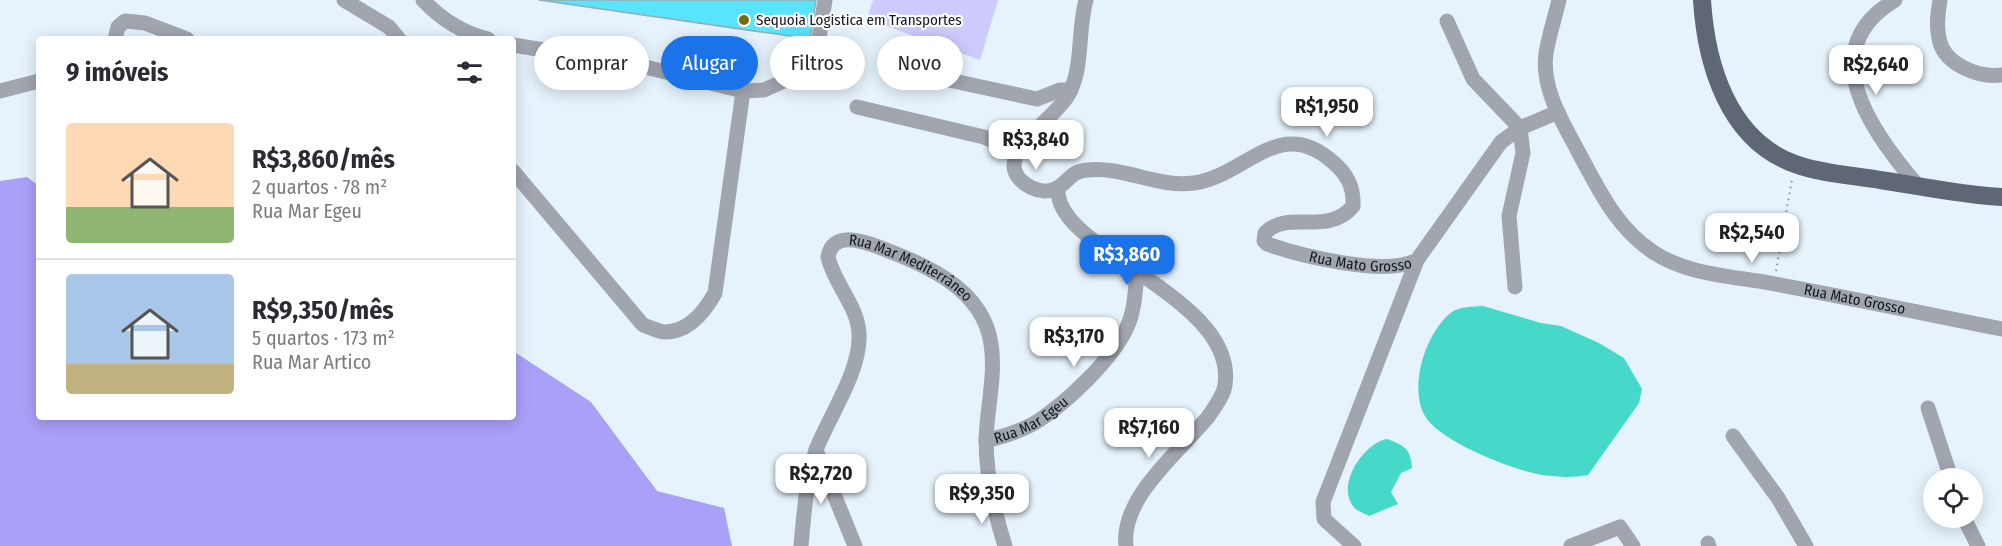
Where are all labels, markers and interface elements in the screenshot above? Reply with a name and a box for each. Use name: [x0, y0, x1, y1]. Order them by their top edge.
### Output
place label: Sequoia Logistica em Transportes: [756, 11, 962, 29]
marker: Sequoia Logistica em Transportes: [737, 13, 751, 27]
chip: Comprar: [534, 36, 649, 90]
chip: Alugar: [661, 36, 758, 90]
chip: Filtros: [770, 36, 865, 90]
chip: Novo: [877, 36, 963, 90]
pin: R$2,640: [1821, 45, 1931, 96]
text: R$2,640: [1843, 52, 1909, 76]
icon: filters: [453, 56, 486, 89]
text: 9 imóveis: [66, 57, 168, 88]
pin: R$1,950: [1272, 87, 1382, 138]
text: R$1,950: [1295, 94, 1359, 118]
pin: R$3,840: [981, 120, 1091, 171]
text: R$3,840: [1003, 127, 1069, 151]
text: R$3,860/mês: [252, 144, 395, 175]
icon: home: [114, 147, 186, 219]
text: 2 quartos · 78 m²: [252, 175, 387, 199]
text: Rua Mar Egeu: [252, 199, 362, 223]
pin: R$2,540: [1697, 213, 1807, 264]
text: R$2,540: [1719, 220, 1785, 244]
street label: Rua Mar Mediterrâneo: [848, 231, 976, 305]
pin: R$3,860: [1072, 235, 1182, 286]
text: R$3,860: [1094, 242, 1160, 266]
street label: Rua Mato Grosso: [1307, 247, 1414, 275]
street label: Rua Mato Grosso: [1802, 281, 1907, 318]
text: R$9,350/mês: [252, 295, 394, 326]
icon: home: [114, 298, 186, 370]
pin: R$3,170: [1019, 317, 1129, 368]
text: R$3,170: [1044, 324, 1104, 348]
text: 5 quartos · 173 m²: [252, 326, 395, 350]
text: Rua Mar Artico: [252, 350, 371, 374]
street label: Rua Mar Egeu: [992, 393, 1072, 447]
pin: R$7,160: [1094, 408, 1204, 459]
text: R$7,160: [1118, 415, 1180, 439]
pin: R$2,720: [766, 454, 876, 505]
text: R$2,720: [789, 461, 853, 485]
map controls: [1923, 468, 1983, 528]
button: locate: [1923, 468, 1983, 528]
pin: R$9,350: [927, 474, 1037, 525]
text: R$9,350: [949, 481, 1015, 505]

